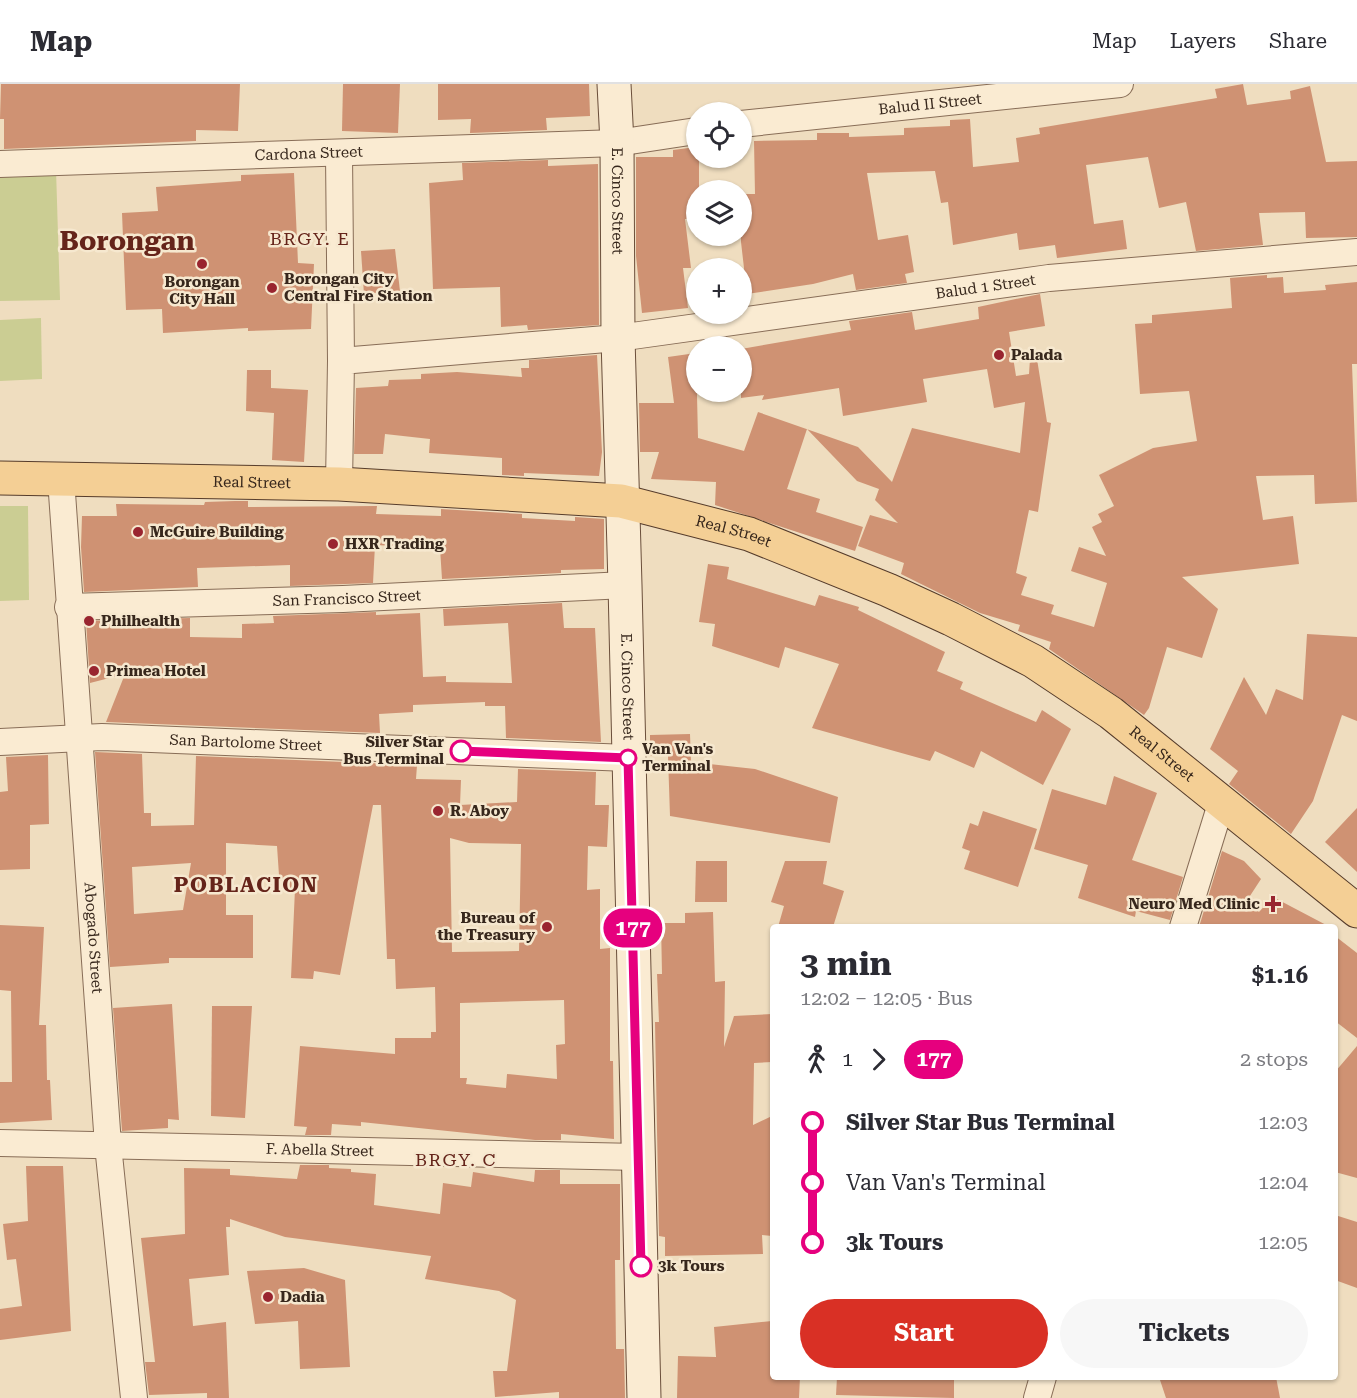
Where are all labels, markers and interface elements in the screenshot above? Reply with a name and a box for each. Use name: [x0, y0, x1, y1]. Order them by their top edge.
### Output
text: Map: [30, 25, 92, 58]
text: Map: [1092, 29, 1137, 53]
text: Layers: [1170, 29, 1236, 53]
text: Share: [1269, 29, 1327, 53]
street label: Balud II Street: [877, 90, 983, 118]
map controls: [686, 102, 752, 402]
button: locate: [686, 102, 752, 168]
street label: Cardona Street: [254, 143, 364, 164]
street label: E. Cinco Street: [608, 147, 627, 255]
button: layers: [686, 180, 752, 246]
district label: Borongan: [59, 225, 195, 257]
district label: BRGY. E: [270, 228, 350, 249]
marker: Borongan City Hall: [195, 257, 209, 271]
button: +: [686, 258, 752, 324]
place label: Borongan City Central Fire Station: [284, 270, 433, 305]
street label: Balud 1 Street: [934, 271, 1037, 303]
place label: Borongan City Hall: [164, 273, 240, 308]
marker: Borongan City Central Fire Station: [265, 281, 279, 295]
button: −: [686, 336, 752, 402]
place label: Palada: [1011, 346, 1063, 364]
marker: Palada: [992, 348, 1006, 362]
street label: Real Street: [213, 473, 292, 492]
street label: Real Street: [694, 512, 774, 551]
place label: McGuire Building: [150, 523, 285, 541]
marker: McGuire Building: [131, 525, 145, 539]
place label: HXR Trading: [345, 535, 445, 553]
marker: HXR Trading: [326, 537, 340, 551]
street label: San Francisco Street: [272, 586, 422, 610]
place label: Philhealth: [101, 612, 180, 630]
marker: Philhealth: [82, 614, 96, 628]
street label: E. Cinco Street: [617, 633, 638, 741]
place label: Primea Hotel: [106, 662, 206, 680]
marker: Primea Hotel: [87, 664, 101, 678]
street label: Real Street: [1126, 722, 1198, 786]
street label: San Bartolome Street: [169, 731, 323, 755]
place label: Silver Star Bus Terminal: [343, 733, 444, 768]
marker: Silver Star Bus Terminal: [450, 740, 472, 762]
place label: Van Van's Terminal: [642, 740, 714, 775]
marker: Van Van's Terminal: [619, 749, 637, 767]
place label: R. Aboy: [450, 802, 509, 820]
marker: R. Aboy: [431, 804, 445, 818]
district label: POBLACION: [174, 873, 318, 897]
street label: Abogado Street: [80, 882, 106, 995]
place label: Neuro Med Clinic: [1129, 895, 1260, 913]
marker: Neuro Med Clinic: [1264, 895, 1282, 913]
line badge: 177: [598, 908, 668, 948]
place label: Bureau of the Treasury: [437, 909, 536, 944]
text: 177: [615, 916, 651, 940]
marker: Bureau of the Treasury: [540, 920, 554, 934]
text: 3 min: [800, 944, 892, 983]
text: $1.16: [1252, 963, 1308, 988]
text: 12:02 – 12:05 · Bus: [800, 986, 972, 1010]
icon: walk: [800, 1043, 833, 1076]
icon: forward: [862, 1043, 895, 1076]
text: 1: [842, 1047, 853, 1071]
text: 177: [916, 1047, 951, 1071]
text: 2 stops: [1240, 1047, 1308, 1071]
text: Silver Star Bus Terminal: [846, 1110, 1115, 1135]
text: 12:03: [1258, 1110, 1308, 1134]
street label: F. Abella Street: [266, 1140, 375, 1160]
district label: BRGY. C: [415, 1149, 497, 1170]
text: Van Van's Terminal: [846, 1170, 1045, 1195]
text: 12:04: [1258, 1170, 1308, 1194]
text: 3k Tours: [846, 1230, 943, 1255]
text: 12:05: [1258, 1230, 1308, 1254]
marker: 3k Tours: [630, 1255, 652, 1277]
place label: 3k Tours: [658, 1257, 725, 1275]
place label: Dadia: [280, 1288, 325, 1306]
marker: Dadia: [261, 1290, 275, 1304]
button: Start: [800, 1299, 1048, 1368]
button: Tickets: [1060, 1299, 1308, 1368]

